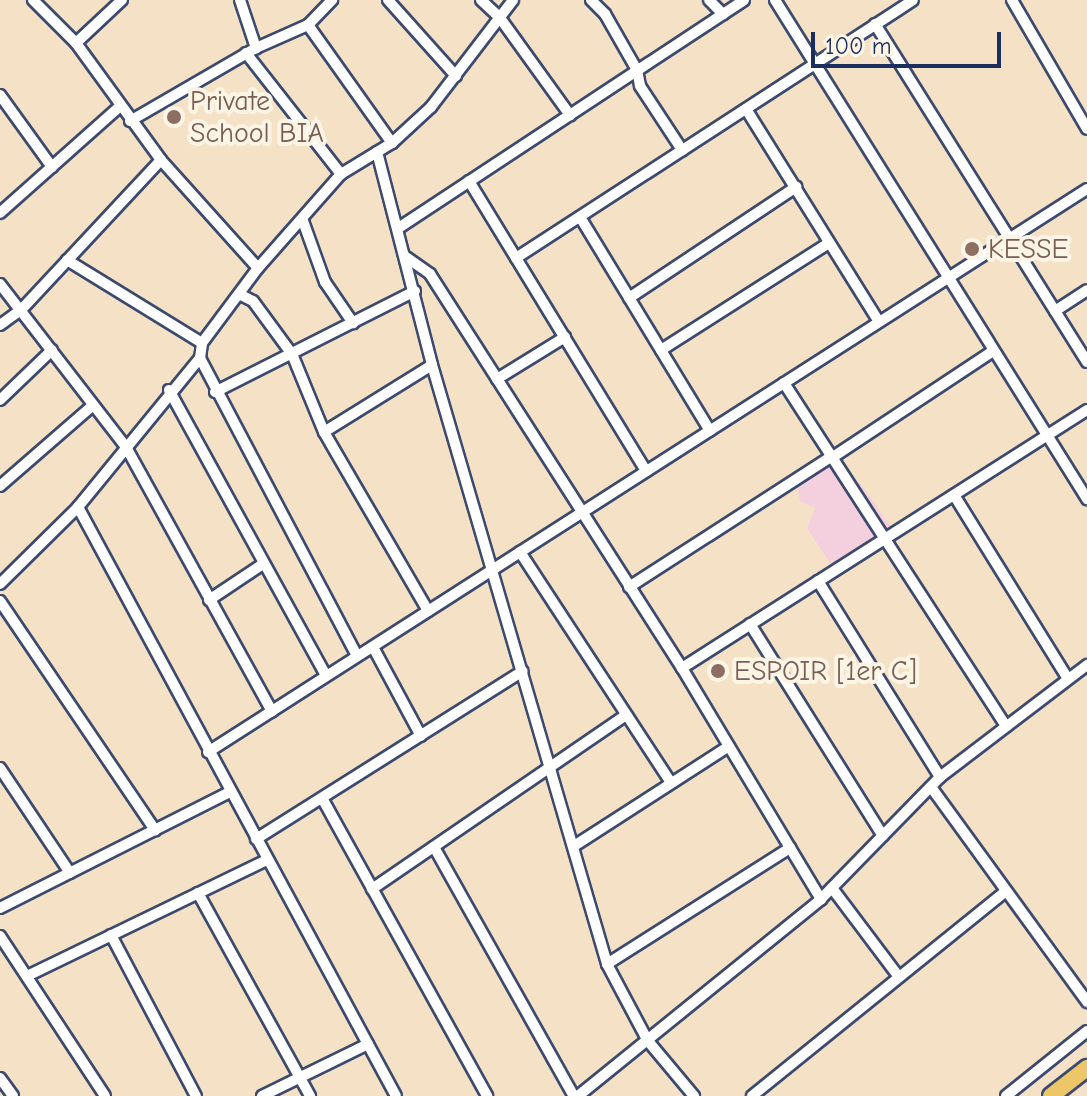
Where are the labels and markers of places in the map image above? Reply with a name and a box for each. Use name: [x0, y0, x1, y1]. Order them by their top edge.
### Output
place label: Private School BIA: [190, 84, 324, 150]
marker: Private School BIA: [165, 108, 183, 126]
place label: KESSE: [988, 232, 1068, 266]
marker: KESSE: [963, 240, 981, 258]
place label: ESPOIR [1er C]: [734, 654, 917, 688]
marker: ESPOIR [1er C]: [709, 662, 727, 680]

